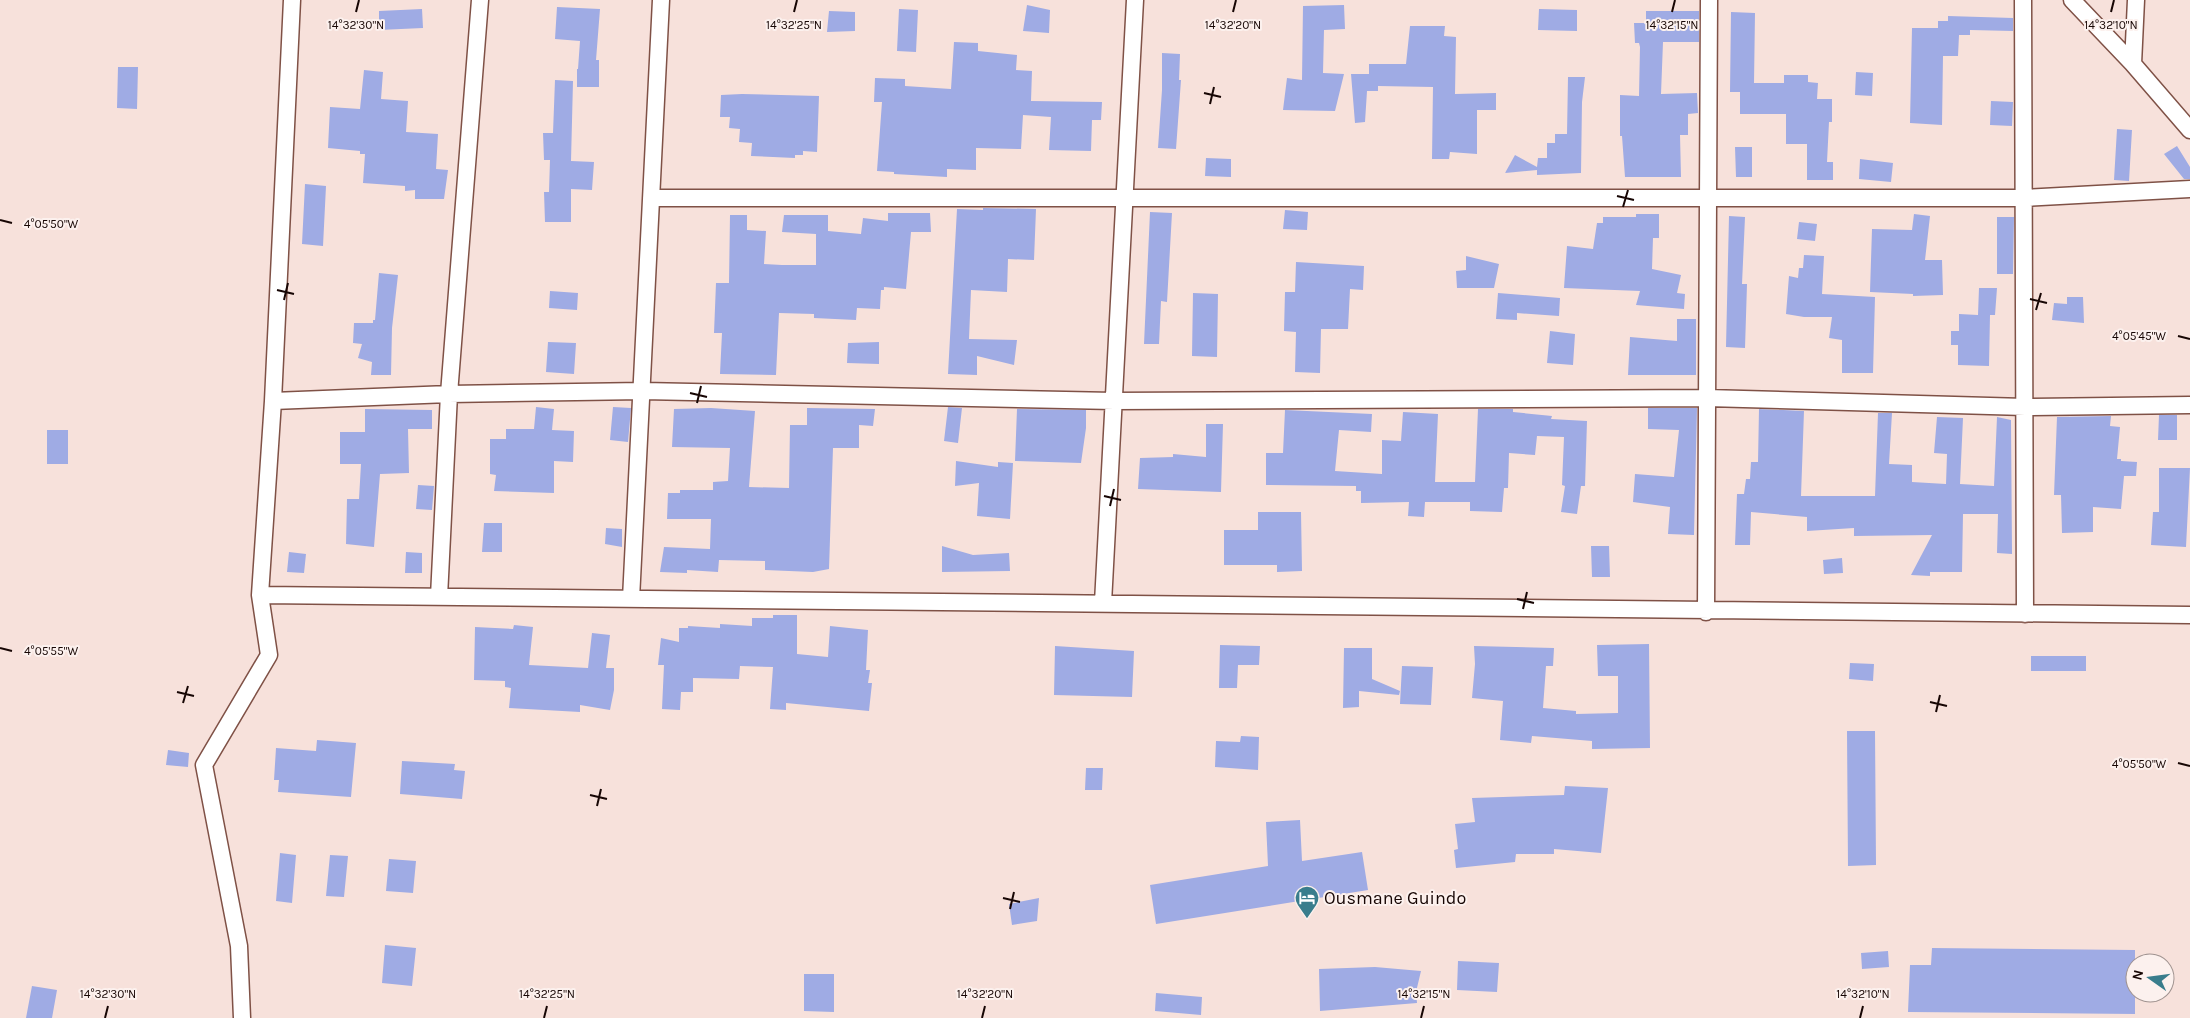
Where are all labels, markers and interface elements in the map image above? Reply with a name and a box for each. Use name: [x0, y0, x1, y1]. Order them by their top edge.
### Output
text: 14°32'30"N: [328, 18, 384, 32]
text: 14°32'25"N: [766, 18, 822, 32]
text: 14°32'20"N: [1205, 18, 1261, 32]
text: 14°32'15"N: [1645, 18, 1699, 32]
text: 14°32'10"N: [2084, 18, 2138, 32]
text: 4°05'50"W: [24, 217, 79, 231]
text: 4°05'45"W: [2112, 329, 2166, 343]
text: 4°05'55"W: [24, 644, 78, 658]
text: 4°05'50"W: [2112, 757, 2167, 771]
hotel icon: Ousmane Guindo: [1294, 885, 1320, 919]
place label: Ousmane Guindo: [1324, 887, 1466, 909]
north arrow: [2125, 953, 2175, 1003]
text: N: [2128, 968, 2147, 982]
text: 14°32'30"N: [80, 987, 136, 1001]
text: 14°32'25"N: [519, 987, 575, 1001]
text: 14°32'20"N: [957, 987, 1013, 1001]
text: 14°32'15"N: [1397, 987, 1451, 1001]
text: 14°32'10"N: [1836, 987, 1890, 1001]

